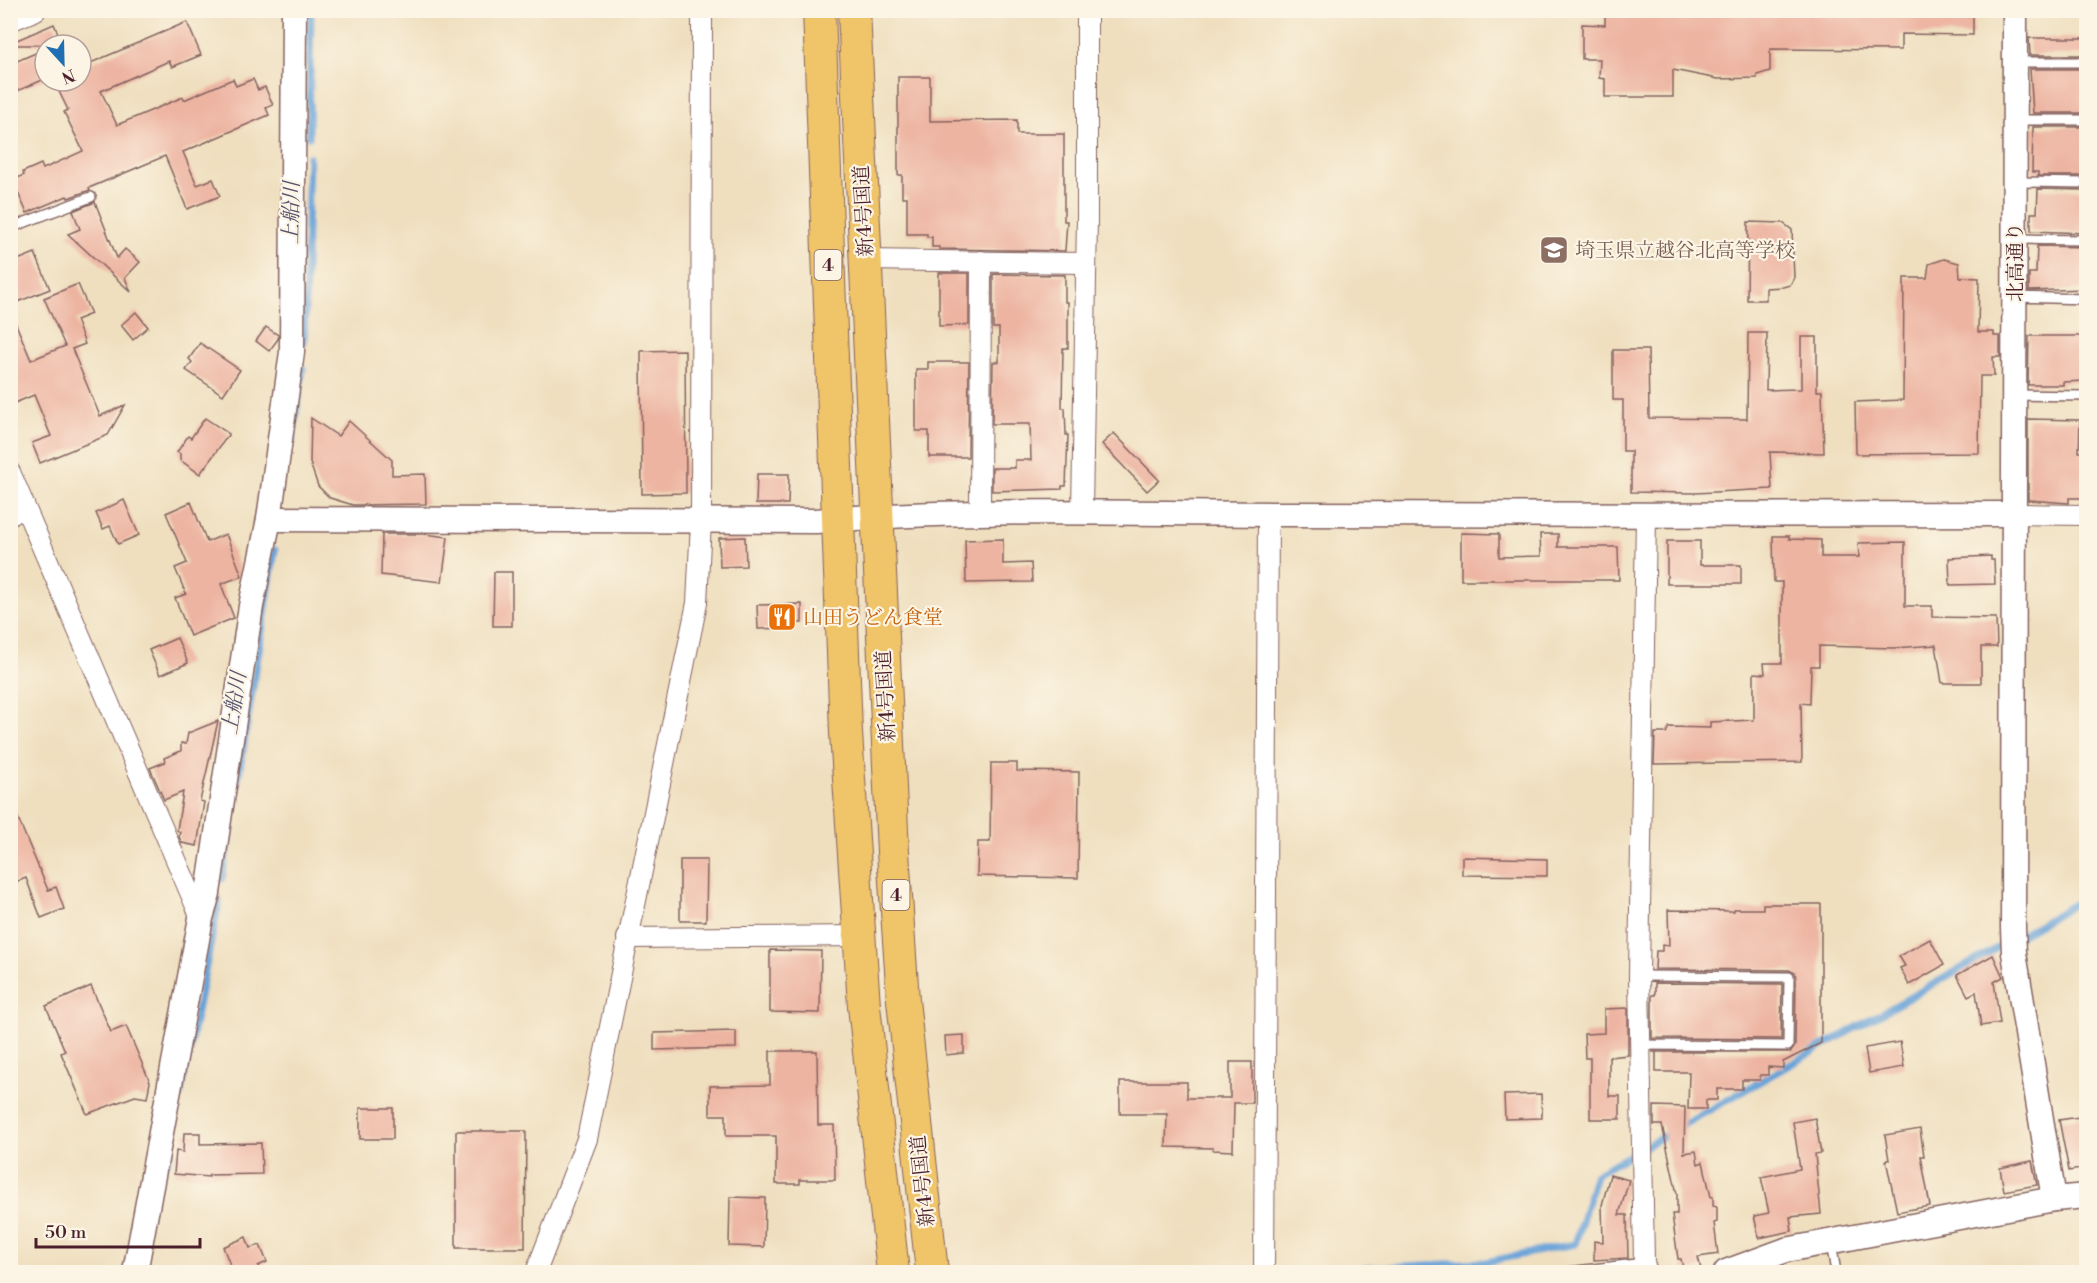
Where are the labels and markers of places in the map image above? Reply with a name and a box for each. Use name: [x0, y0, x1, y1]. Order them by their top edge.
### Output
school or university icon: 埼玉県立越谷北高等学校: [1538, 234, 1570, 266]
place label: 埼玉県立越谷北高等学校: [1575, 239, 1795, 264]
restaurant icon: 山田うどん食堂: [766, 601, 798, 633]
place label: 山田うどん食堂: [803, 606, 943, 631]

